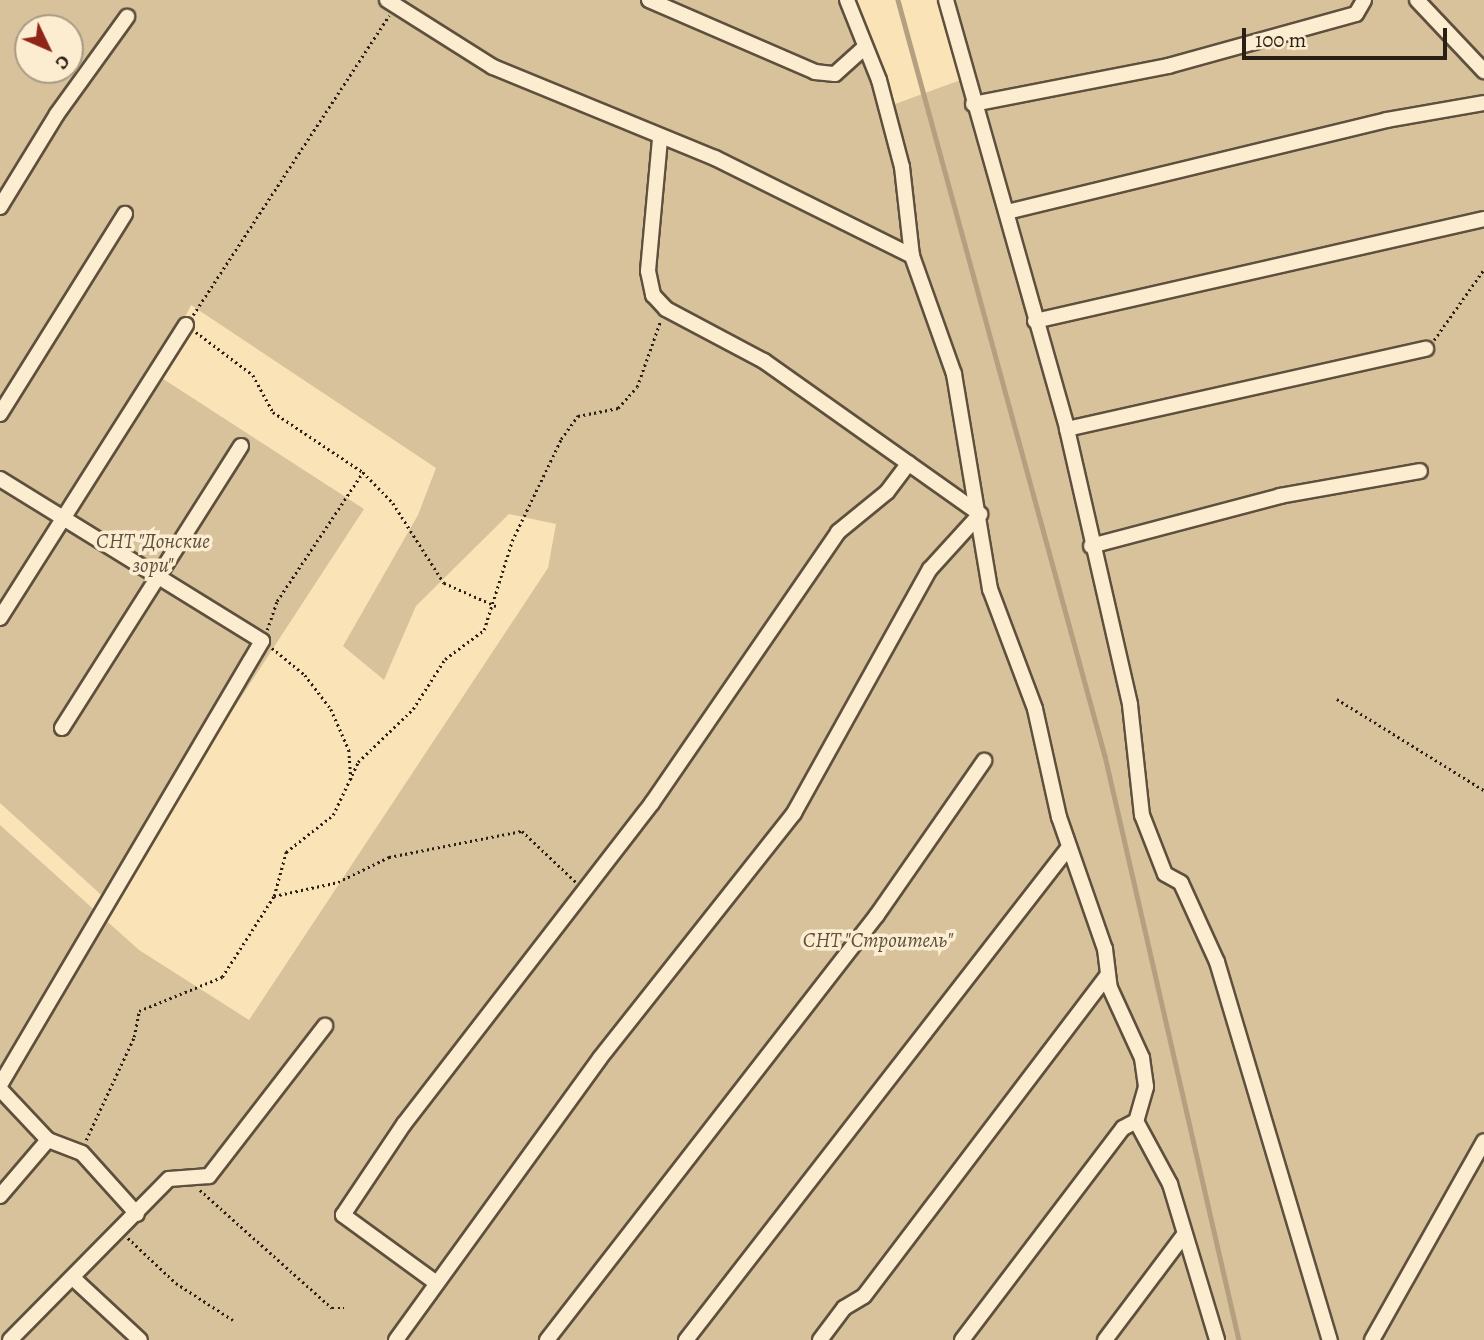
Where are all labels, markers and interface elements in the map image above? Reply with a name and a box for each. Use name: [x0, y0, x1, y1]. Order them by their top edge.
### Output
north arrow: [14, 14, 84, 84]
scale bar: [1246, 14, 1451, 58]
text: 100 m: [1255, 26, 1306, 54]
text: С: [49, 49, 76, 75]
park label: СНТ "Донские зори": [96, 528, 210, 578]
park label: СНТ "Строитель": [803, 927, 953, 953]

